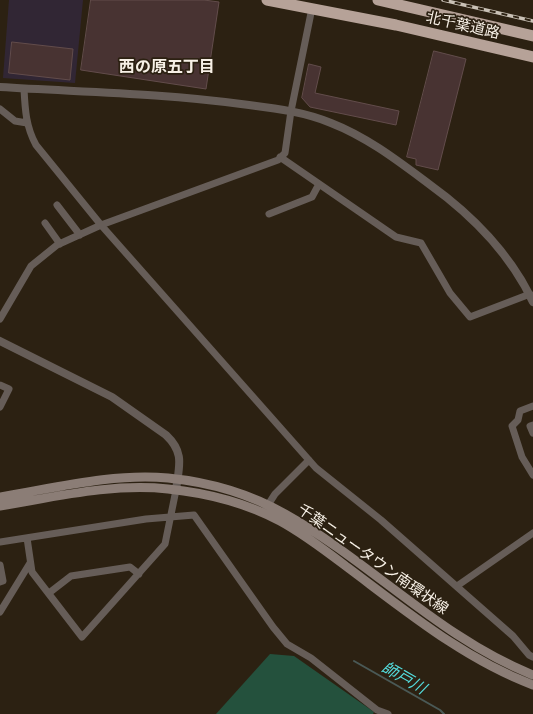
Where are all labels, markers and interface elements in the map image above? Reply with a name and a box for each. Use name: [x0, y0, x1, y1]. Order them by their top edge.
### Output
street label: 北千葉道路: [424, 8, 502, 42]
district label: 西の原五丁目: [119, 57, 215, 77]
street label: 千葉ニュータウン南環状線: [294, 500, 452, 618]
water label: 師戸川: [378, 658, 430, 698]

